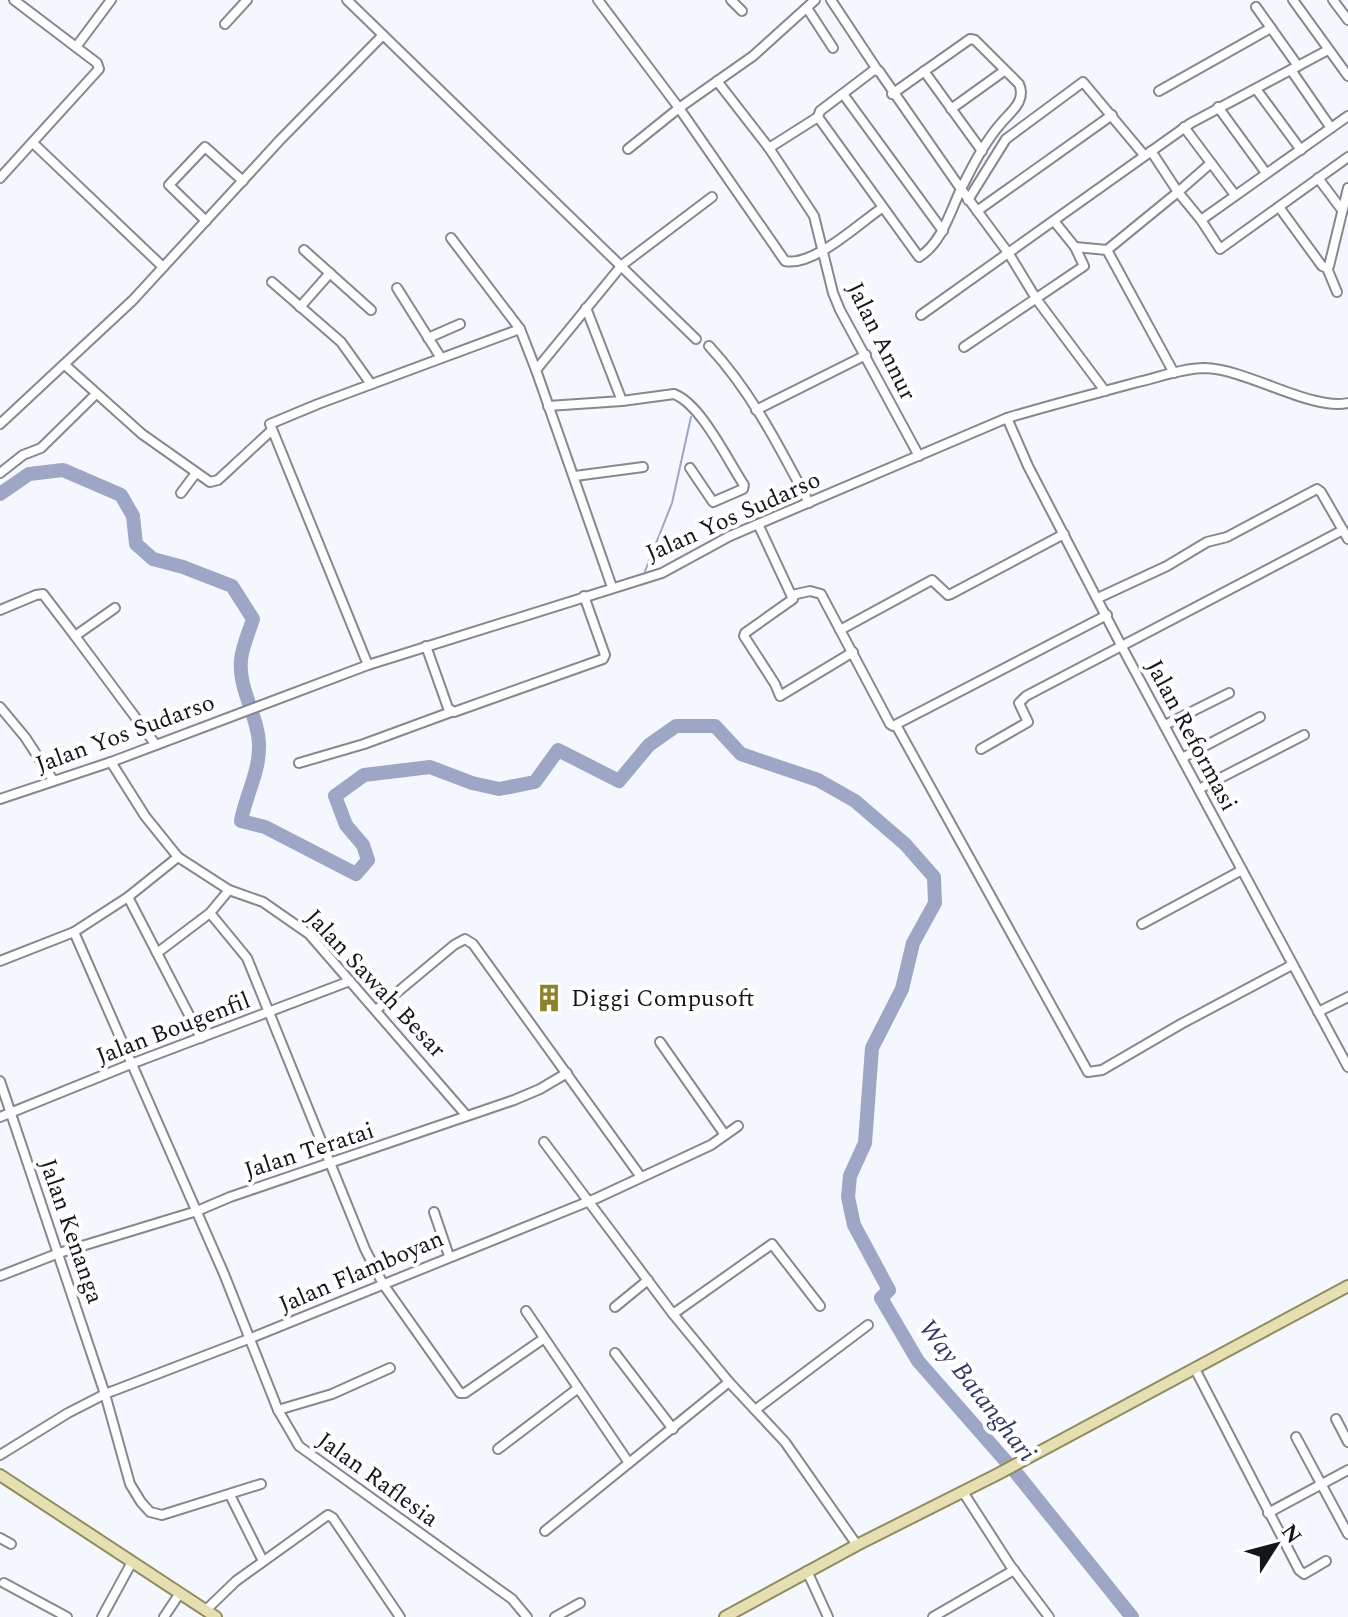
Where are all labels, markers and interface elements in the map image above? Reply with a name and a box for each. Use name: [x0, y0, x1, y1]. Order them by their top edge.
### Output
street label: Jalan Annur: [837, 276, 925, 407]
street label: Jalan Yos Sudarso: [640, 462, 827, 572]
street label: Jalan Reformasi: [1136, 653, 1246, 818]
street label: Jalan Yos Sudarso: [31, 685, 220, 783]
street label: Jalan Sawah Besar: [296, 901, 454, 1067]
place label: Diggi Compusoft: [571, 981, 754, 1017]
street label: Jalan Bougenfil: [91, 983, 256, 1075]
building icon: Diggi Compusoft: [534, 983, 564, 1013]
street label: Jalan Teratai: [240, 1113, 379, 1189]
street label: Jalan Kenanga: [29, 1154, 113, 1309]
street label: Jalan Flamboyan: [273, 1221, 450, 1323]
water label: Way Batanghari: [908, 1310, 1046, 1471]
street label: Jalan Raflesia: [309, 1423, 446, 1537]
north arrow: [1236, 1505, 1316, 1585]
text: N: [1272, 1517, 1310, 1551]

